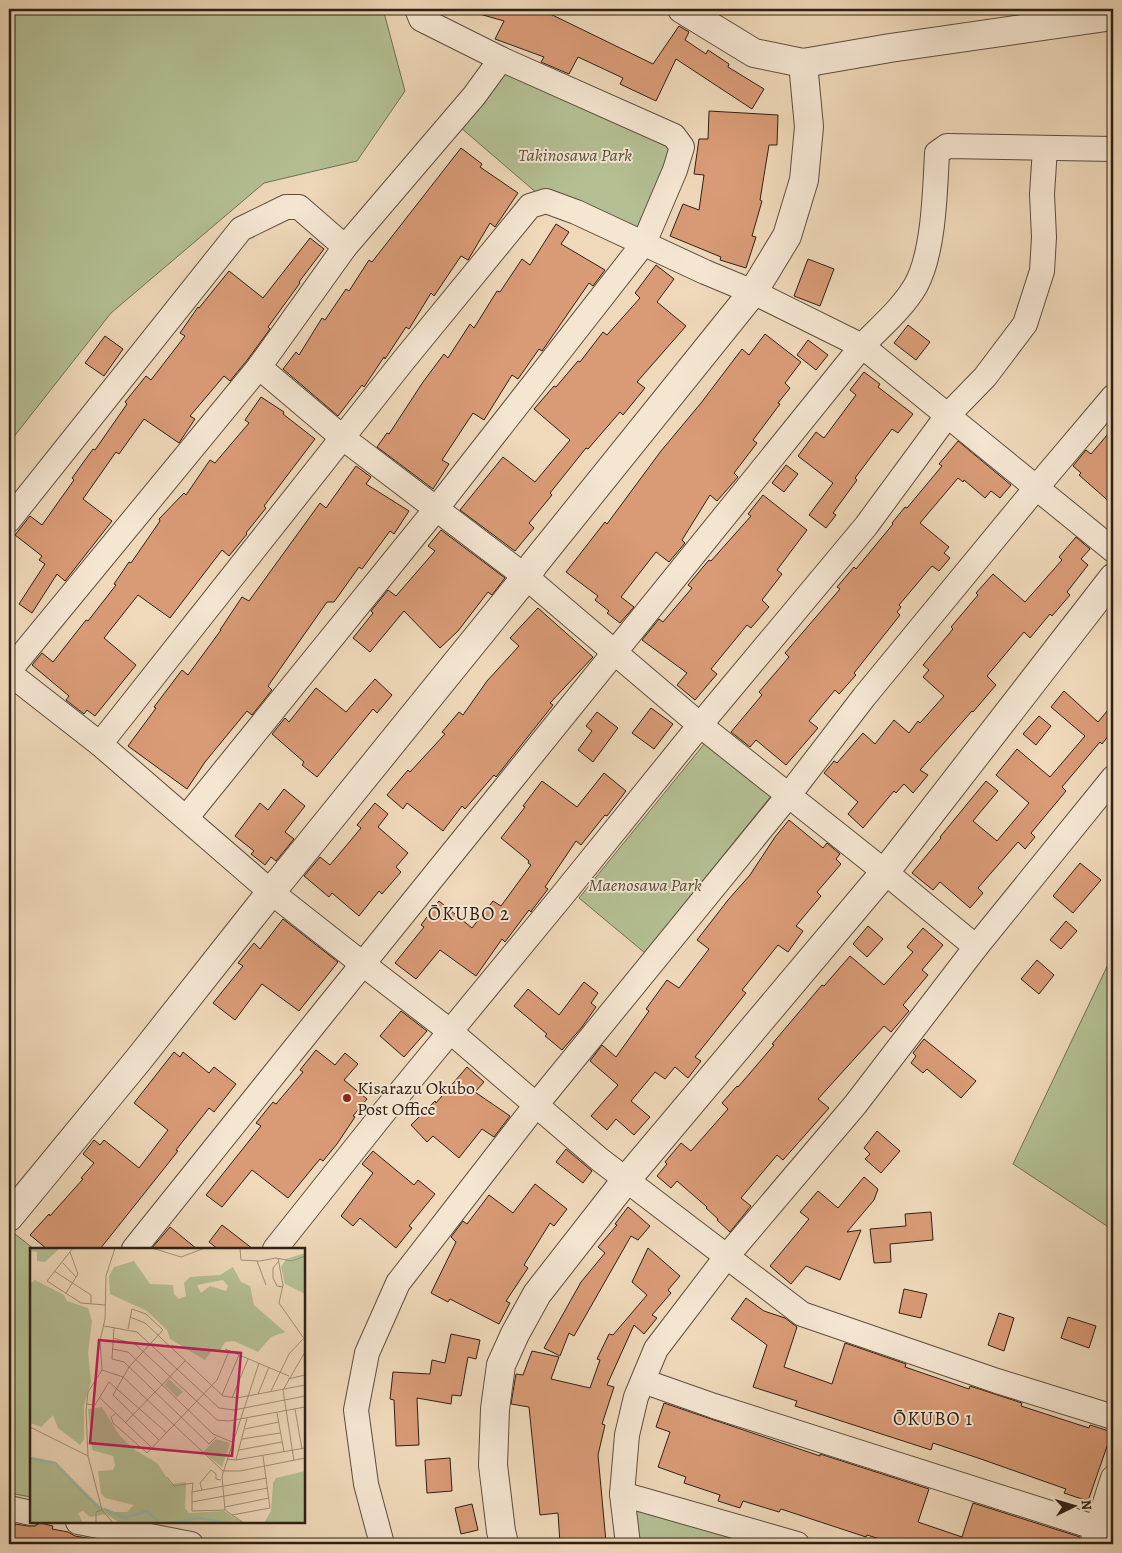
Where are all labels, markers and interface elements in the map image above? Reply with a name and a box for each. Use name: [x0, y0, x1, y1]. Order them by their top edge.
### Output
park label: Takinosawa Park: [518, 143, 632, 167]
park label: Maenosawa Park: [588, 873, 702, 897]
district label: ŌKUBO 2: [428, 901, 510, 927]
place label: Kisarazu Okubo Post Office: [357, 1076, 475, 1121]
marker: Kisarazu Okubo Post Office: [341, 1092, 353, 1104]
inset map: [30, 1248, 305, 1523]
district label: ŌKUBO 1: [893, 1406, 973, 1432]
north arrow: [1050, 1480, 1100, 1530]
text: N: [1077, 1499, 1096, 1511]

